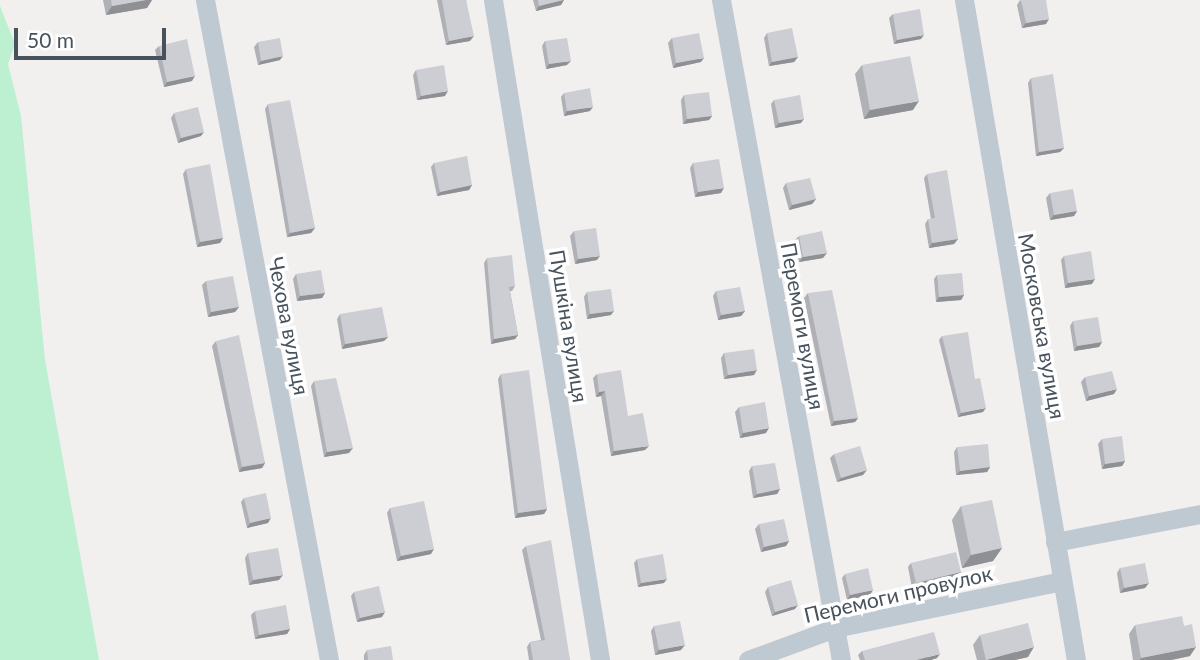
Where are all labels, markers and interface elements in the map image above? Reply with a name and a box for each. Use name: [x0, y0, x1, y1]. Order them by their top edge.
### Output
scale bar: [18, 14, 170, 58]
text: 50 m: [27, 27, 74, 52]
street label: Московська вулиця: [1013, 231, 1071, 421]
street label: Перемоги вулиця: [776, 240, 830, 412]
street label: Пушкіна вулиця: [544, 248, 594, 404]
street label: Чехова вулиця: [263, 255, 315, 397]
street label: Перемоги провулок: [801, 560, 995, 628]

